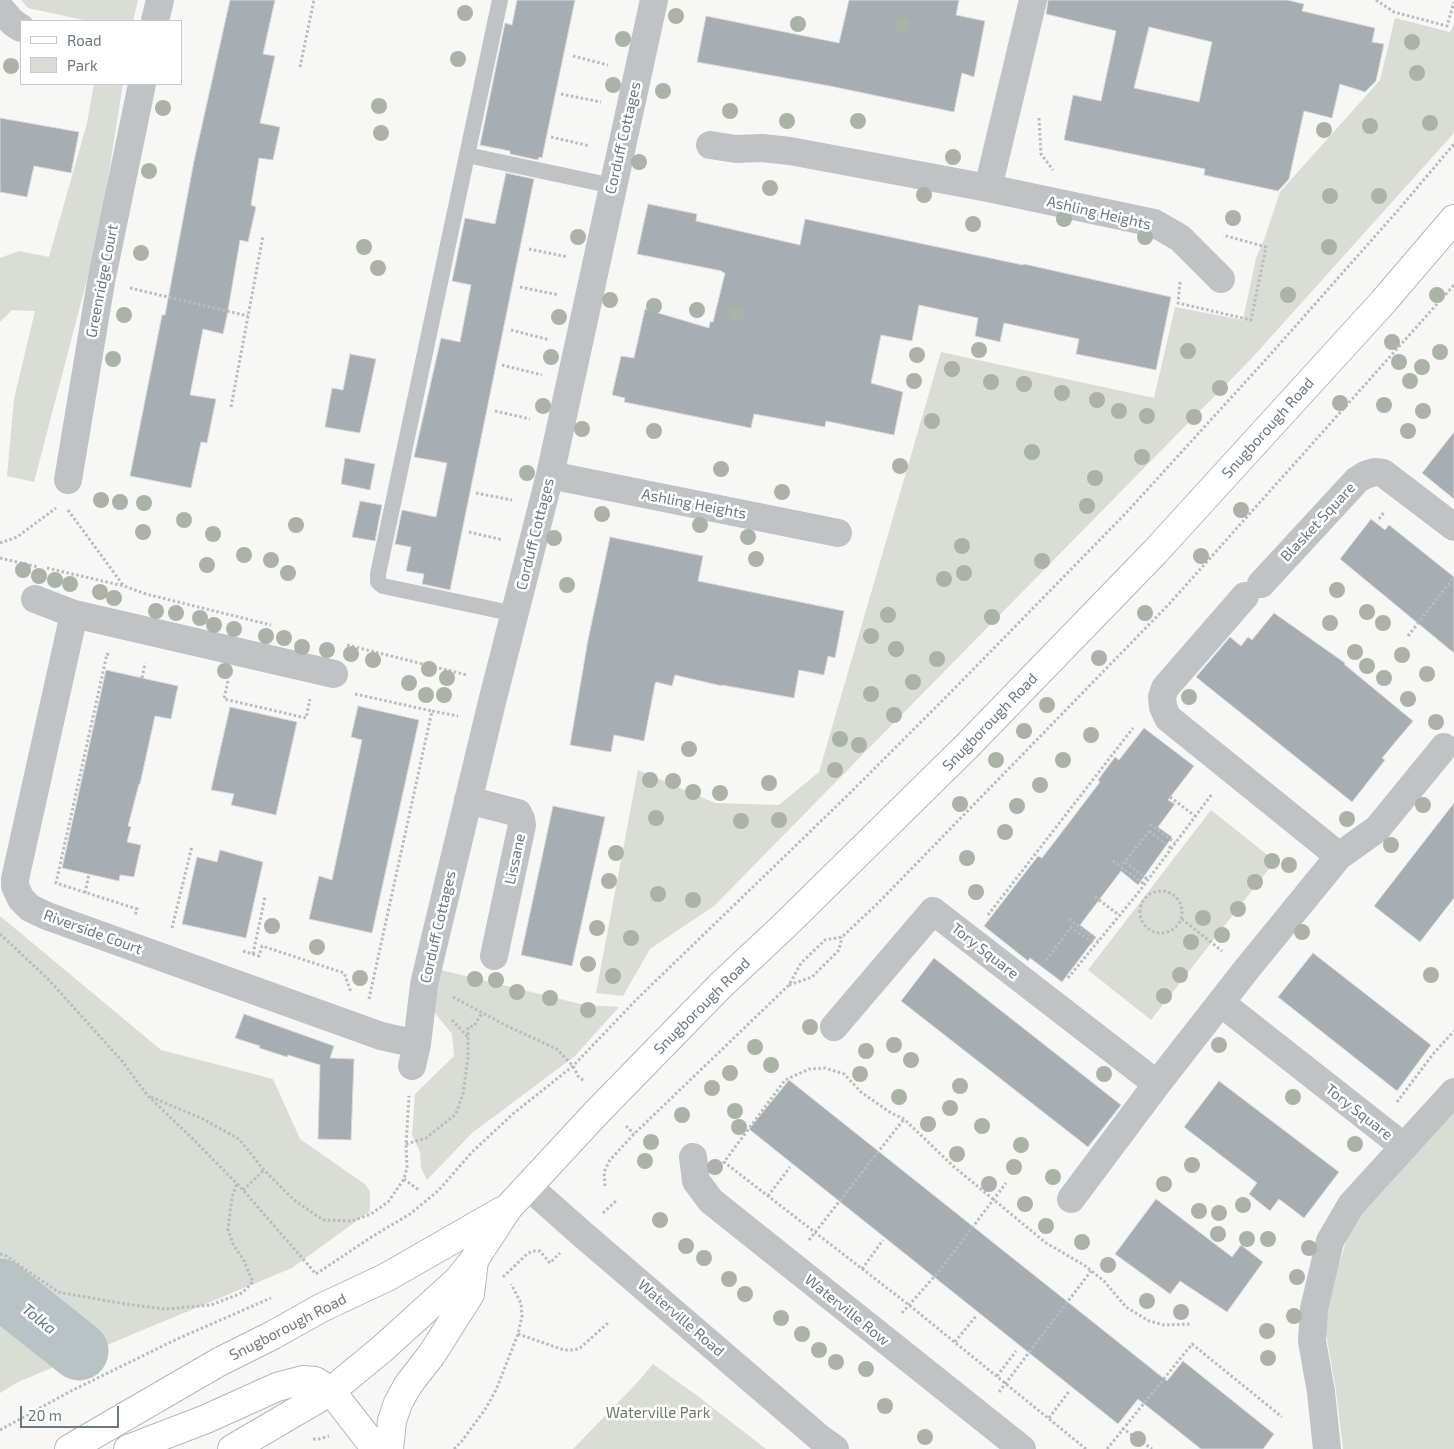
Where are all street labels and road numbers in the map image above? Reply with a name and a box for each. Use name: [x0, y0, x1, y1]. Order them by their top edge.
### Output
street label: Corduff Cottages: [601, 80, 645, 196]
street label: Ashling Heights: [1045, 192, 1153, 234]
street label: Greenridge Court: [82, 223, 122, 339]
street label: Snugborough Road: [1218, 374, 1318, 482]
street label: Corduff Cottages: [512, 476, 558, 592]
street label: Blasket Square: [1277, 479, 1359, 565]
street label: Ashling Heights: [640, 485, 748, 523]
street label: Snugborough Road: [939, 669, 1041, 775]
street label: Lissane: [501, 832, 529, 886]
street label: Corduff Cottages: [416, 869, 460, 985]
street label: Riverside Court: [41, 906, 145, 958]
street label: Tory Square: [948, 919, 1022, 983]
street label: Snugborough Road: [650, 954, 754, 1058]
street label: Tory Square: [1322, 1080, 1396, 1144]
street label: Waterville Row: [801, 1270, 893, 1350]
street label: Waterville Road: [634, 1276, 728, 1360]
street label: Snugborough Road: [226, 1290, 350, 1364]

